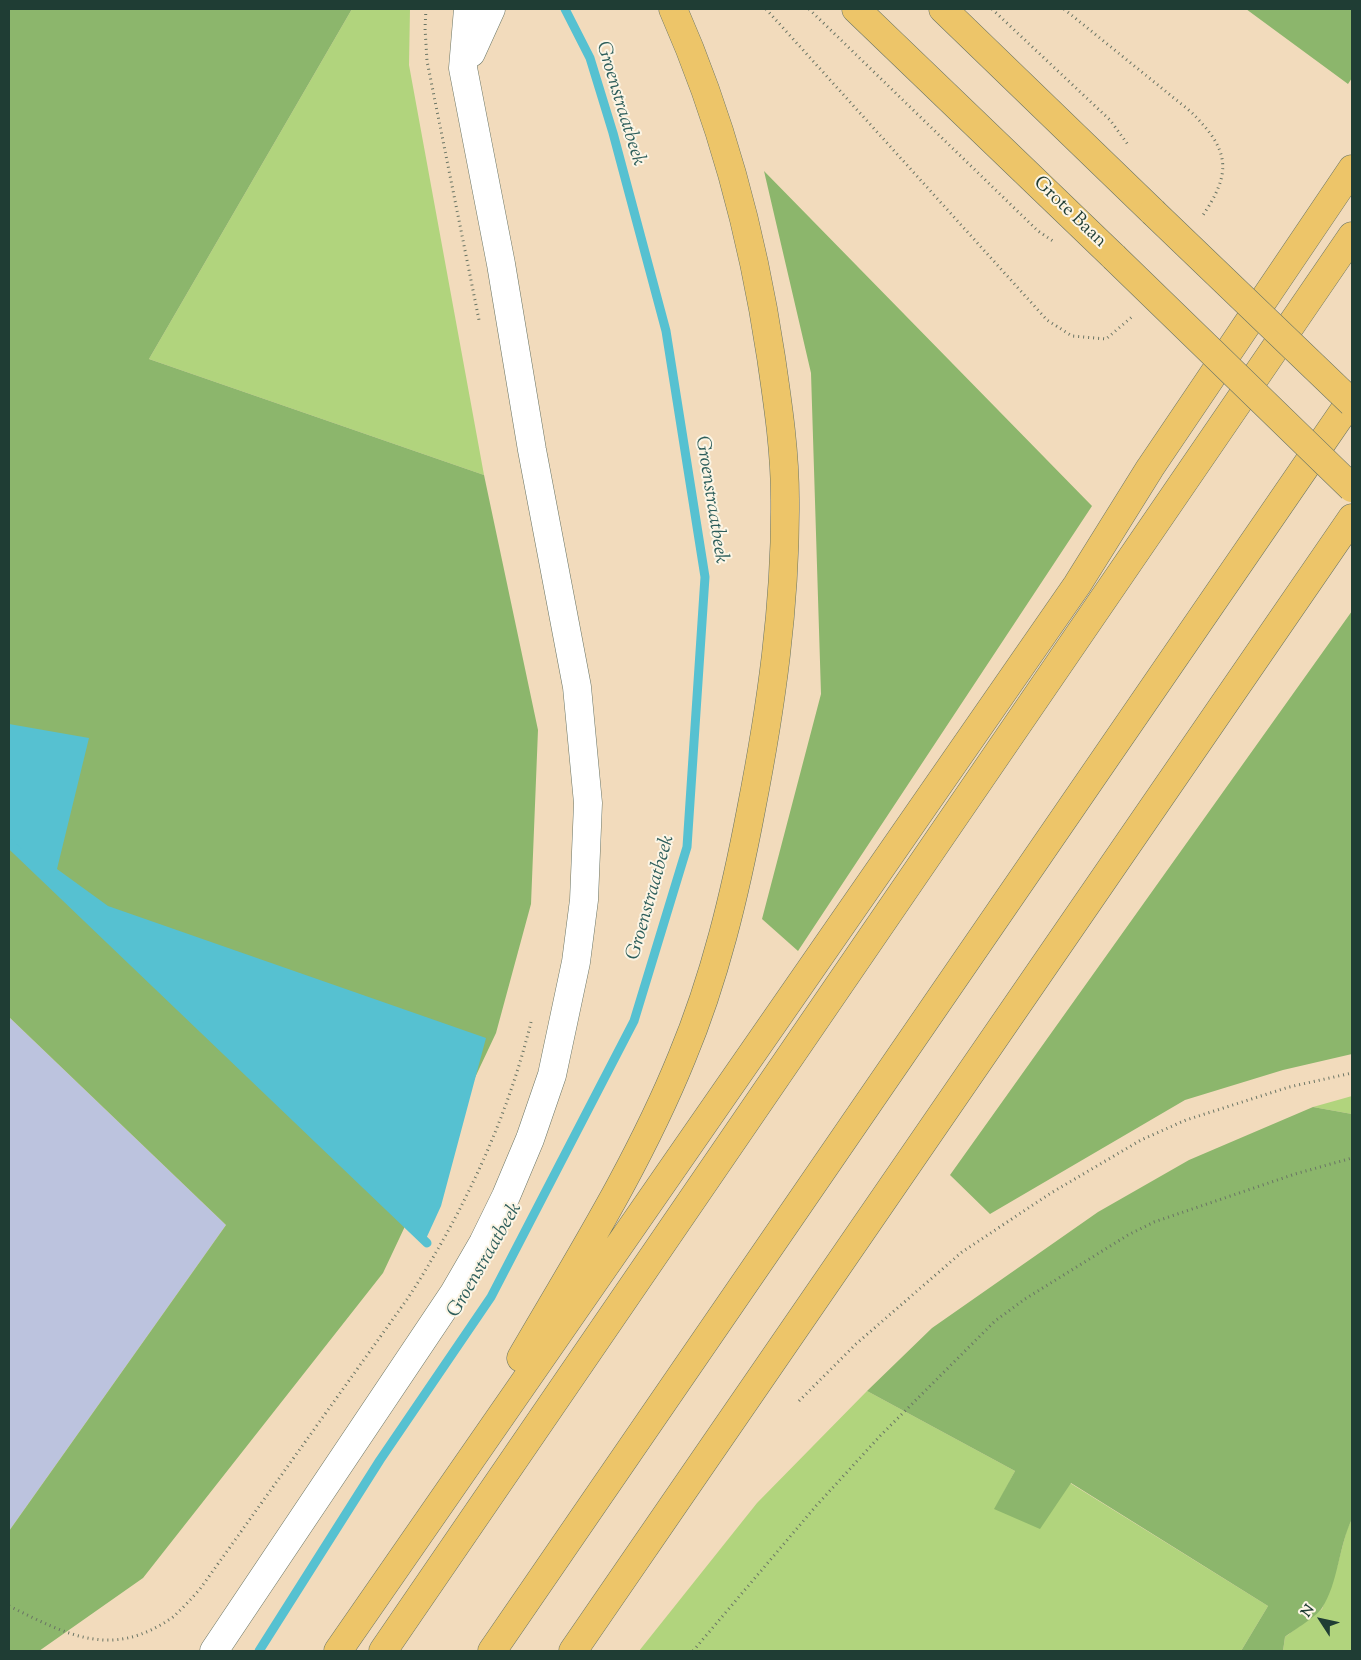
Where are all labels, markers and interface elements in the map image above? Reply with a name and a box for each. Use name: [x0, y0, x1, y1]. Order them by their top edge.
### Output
water label: Groenstraatbeek: [589, 39, 649, 169]
street label: Grote Baan: [1028, 172, 1110, 254]
water label: Groenstraatbeek: [688, 435, 732, 565]
water label: Groenstraatbeek: [623, 833, 681, 963]
water label: Groenstraatbeek: [443, 1199, 529, 1323]
north arrow: [1296, 1595, 1346, 1645]
text: N: [1297, 1601, 1320, 1622]

